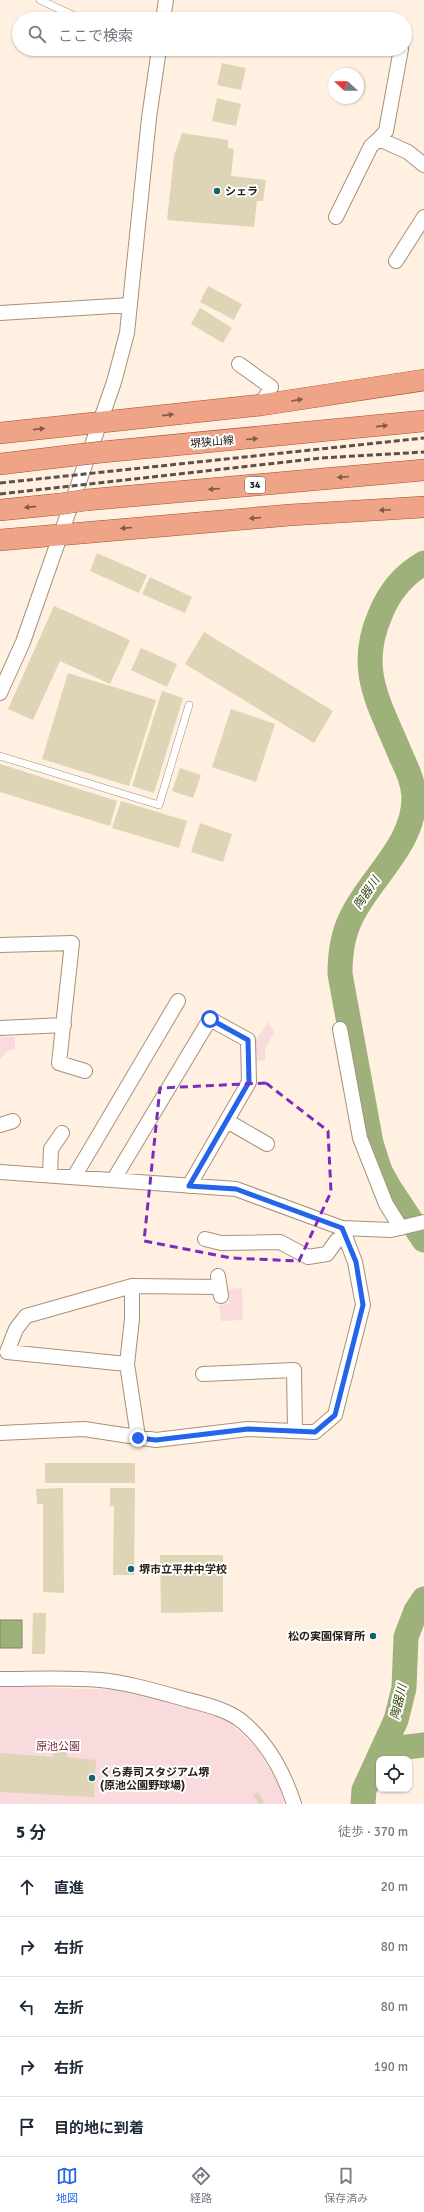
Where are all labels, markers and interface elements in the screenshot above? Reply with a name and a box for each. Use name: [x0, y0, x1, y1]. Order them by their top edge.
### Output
search box: [12, 12, 412, 56]
icon: search: [26, 23, 48, 45]
text: ここで検索: [58, 27, 133, 45]
north arrow: [328, 68, 364, 104]
place label: シェラ: [225, 185, 258, 198]
marker: シェラ: [212, 186, 222, 196]
one-way arrow: [291, 397, 303, 403]
one-way arrow: [162, 412, 174, 418]
one-way arrow: [376, 423, 388, 429]
one-way arrow: [33, 426, 45, 432]
street label: 堺狭山線: [190, 434, 234, 450]
one-way arrow: [246, 435, 258, 442]
one-way arrow: [337, 474, 349, 480]
road number: 34: [245, 477, 265, 493]
one-way arrow: [208, 485, 220, 492]
one-way arrow: [24, 504, 36, 510]
one-way arrow: [379, 506, 391, 513]
one-way arrow: [249, 514, 261, 521]
one-way arrow: [120, 525, 132, 532]
water label: 陶器川: [351, 872, 384, 912]
route start: [201, 1010, 219, 1028]
route end: [129, 1429, 147, 1447]
place label: 堺市立平井中学校: [139, 1563, 227, 1576]
marker: 堺市立平井中学校: [126, 1564, 136, 1574]
place label: 松の実園保育所: [288, 1630, 365, 1643]
marker: 松の実園保育所: [368, 1631, 378, 1641]
water label: 陶器川: [388, 1681, 411, 1721]
park label: 原池公園: [36, 1740, 80, 1753]
map controls: [376, 1756, 412, 1792]
button: locate: [376, 1756, 412, 1792]
place label: くら寿司スタジアム堺 (原池公園野球場): [100, 1766, 210, 1792]
marker: くら寿司スタジアム堺 (原池公園野球場): [87, 1773, 97, 1783]
text: 5 分: [16, 1822, 46, 1843]
text: 徒歩 · 370 m: [338, 1824, 408, 1840]
icon: ahead: [16, 1876, 38, 1898]
text: 直進: [54, 1879, 84, 1897]
text: 20 m: [381, 1879, 408, 1895]
icon: right: [16, 1936, 38, 1958]
text: 右折: [54, 1939, 84, 1957]
text: 80 m: [381, 1939, 408, 1955]
icon: left: [16, 1996, 38, 2018]
text: 左折: [54, 1999, 84, 2017]
text: 80 m: [381, 1999, 408, 2015]
icon: right: [16, 2056, 38, 2078]
text: 右折: [54, 2059, 84, 2077]
text: 190 m: [374, 2059, 408, 2075]
icon: arrive: [16, 2116, 38, 2138]
text: 目的地に到着: [54, 2119, 144, 2137]
tab: 地図: [56, 2165, 78, 2205]
tab: 経路: [190, 2165, 212, 2205]
tab: 保存済み: [324, 2165, 368, 2205]

